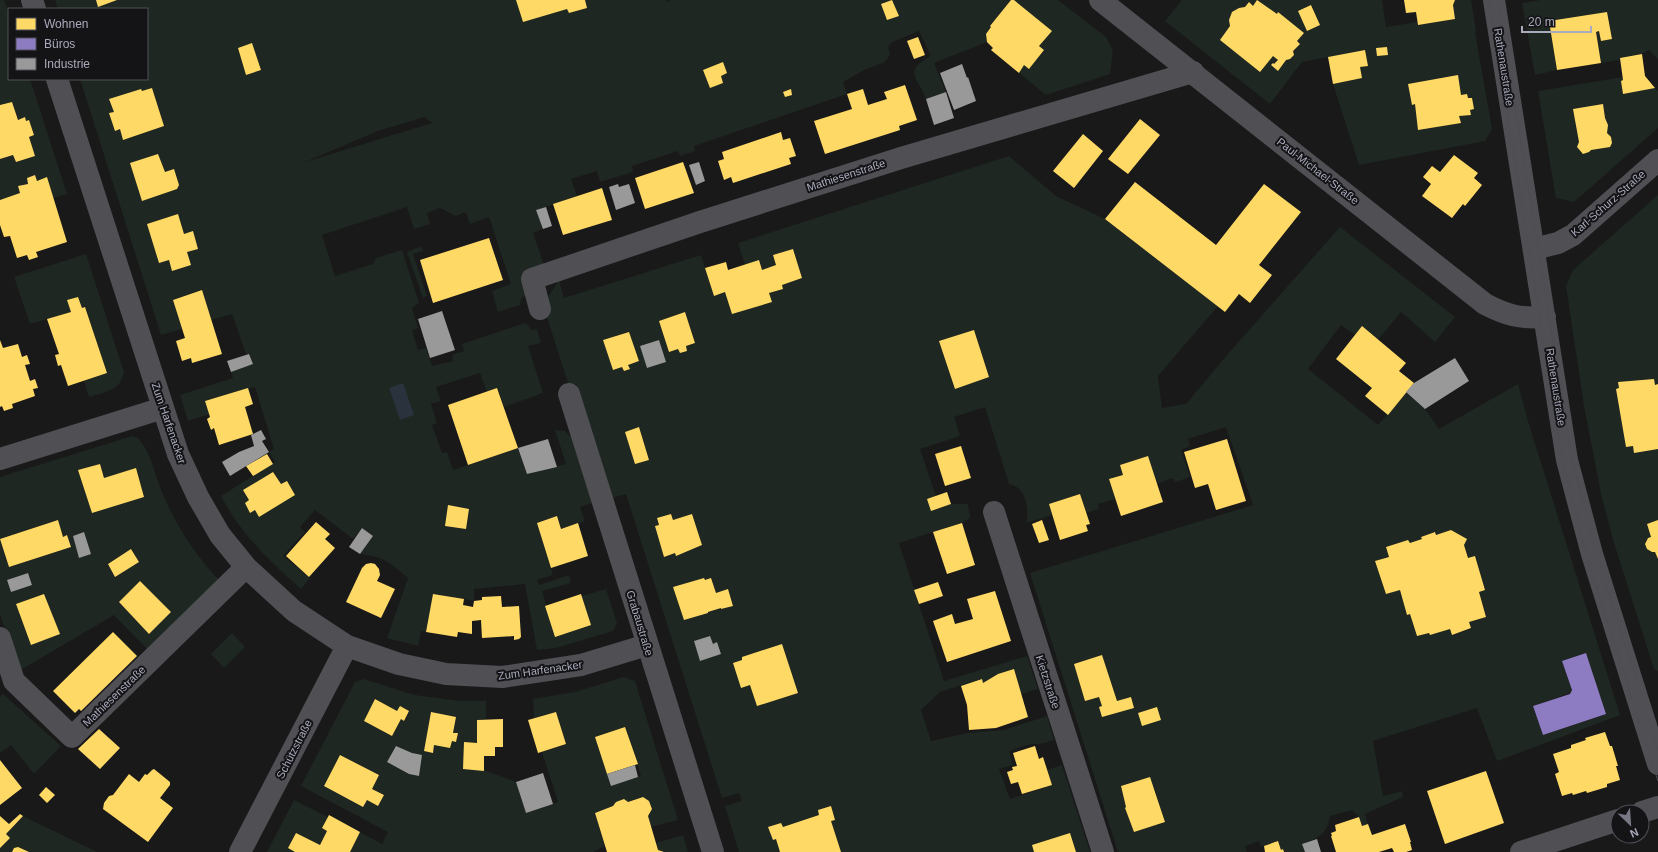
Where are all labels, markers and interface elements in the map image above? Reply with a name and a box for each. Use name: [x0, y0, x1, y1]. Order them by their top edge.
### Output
legend: [8, 8, 148, 80]
scale bar: [1522, 8, 1591, 34]
text: 20 m: [1528, 15, 1555, 29]
text: Wohnen: [44, 17, 88, 31]
street label: Rathenaustraße: [1492, 27, 1516, 107]
text: Büros: [44, 37, 75, 51]
text: Industrie: [44, 57, 90, 71]
street label: Paul-Michael-Straße: [1275, 135, 1361, 207]
street label: Mathiesenstraße: [805, 157, 887, 193]
street label: Karl-Schurz-Straße: [1569, 168, 1647, 238]
street label: Rathenaustraße: [1544, 347, 1568, 427]
street label: Zum Harfenacker: [149, 381, 189, 465]
street label: Grabaustraße: [624, 589, 656, 657]
street label: Kietzstraße: [1034, 654, 1062, 710]
street label: Zum Harfenacker: [497, 658, 583, 682]
street label: Mathiesenstraße: [80, 663, 148, 729]
street label: Schützstraße: [274, 717, 314, 781]
north arrow: [1610, 804, 1650, 844]
text: N: [1628, 826, 1640, 840]

